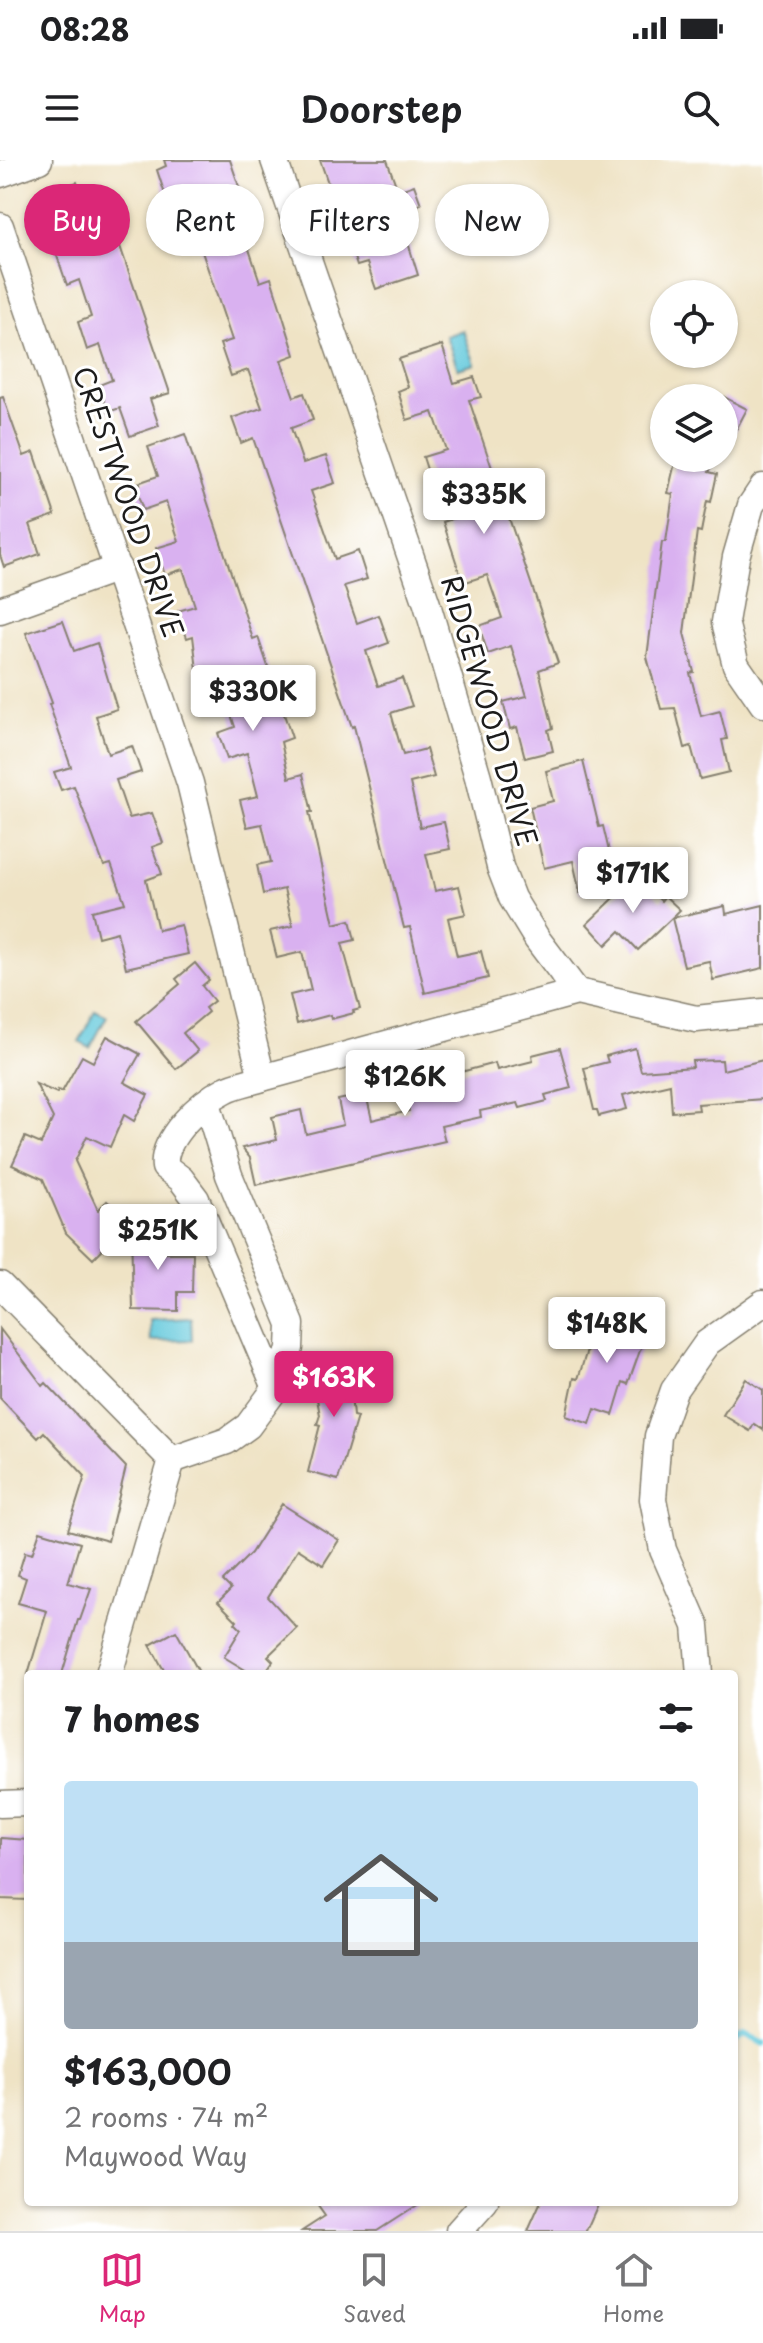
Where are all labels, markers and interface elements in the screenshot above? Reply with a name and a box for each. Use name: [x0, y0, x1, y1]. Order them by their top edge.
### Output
text: 08:28: [40, 6, 130, 51]
text: Doorstep: [300, 81, 463, 135]
icon: menu: [40, 86, 84, 130]
icon: search: [679, 86, 723, 130]
chip: Buy: [24, 184, 130, 256]
chip: Rent: [146, 184, 264, 256]
chip: Filters: [280, 184, 419, 256]
chip: New: [435, 184, 549, 256]
map controls: [650, 280, 738, 472]
button: locate: [650, 280, 738, 368]
street label: CRESTWOOD DRIVE: [63, 360, 196, 643]
button: layers: [650, 384, 738, 472]
pin: $335K: [428, 468, 540, 536]
text: $335K: [441, 474, 527, 513]
street label: RIDGEWOOD DRIVE: [431, 570, 550, 851]
pin: $330K: [197, 665, 309, 733]
text: $330K: [209, 671, 297, 710]
pin: $171K: [577, 847, 689, 915]
text: $171K: [596, 853, 670, 892]
pin: $126K: [349, 1050, 461, 1118]
text: $126K: [364, 1056, 446, 1095]
pin: $251K: [102, 1204, 214, 1272]
text: $251K: [118, 1210, 198, 1249]
pin: $148K: [551, 1297, 663, 1365]
text: $148K: [566, 1303, 648, 1342]
pin: $163K: [278, 1351, 390, 1419]
text: $163K: [292, 1357, 376, 1396]
text: 7 homes: [64, 1692, 200, 1744]
icon: filters: [654, 1696, 698, 1740]
icon: home: [309, 1833, 453, 1977]
text: $163,000: [64, 2045, 231, 2097]
text: 2 rooms · 74 m²: [64, 2097, 268, 2136]
text: Maywood Way: [64, 2136, 247, 2175]
tab: Map: [99, 2248, 146, 2329]
tab: Saved: [343, 2248, 406, 2329]
tab: Home: [603, 2248, 664, 2329]

